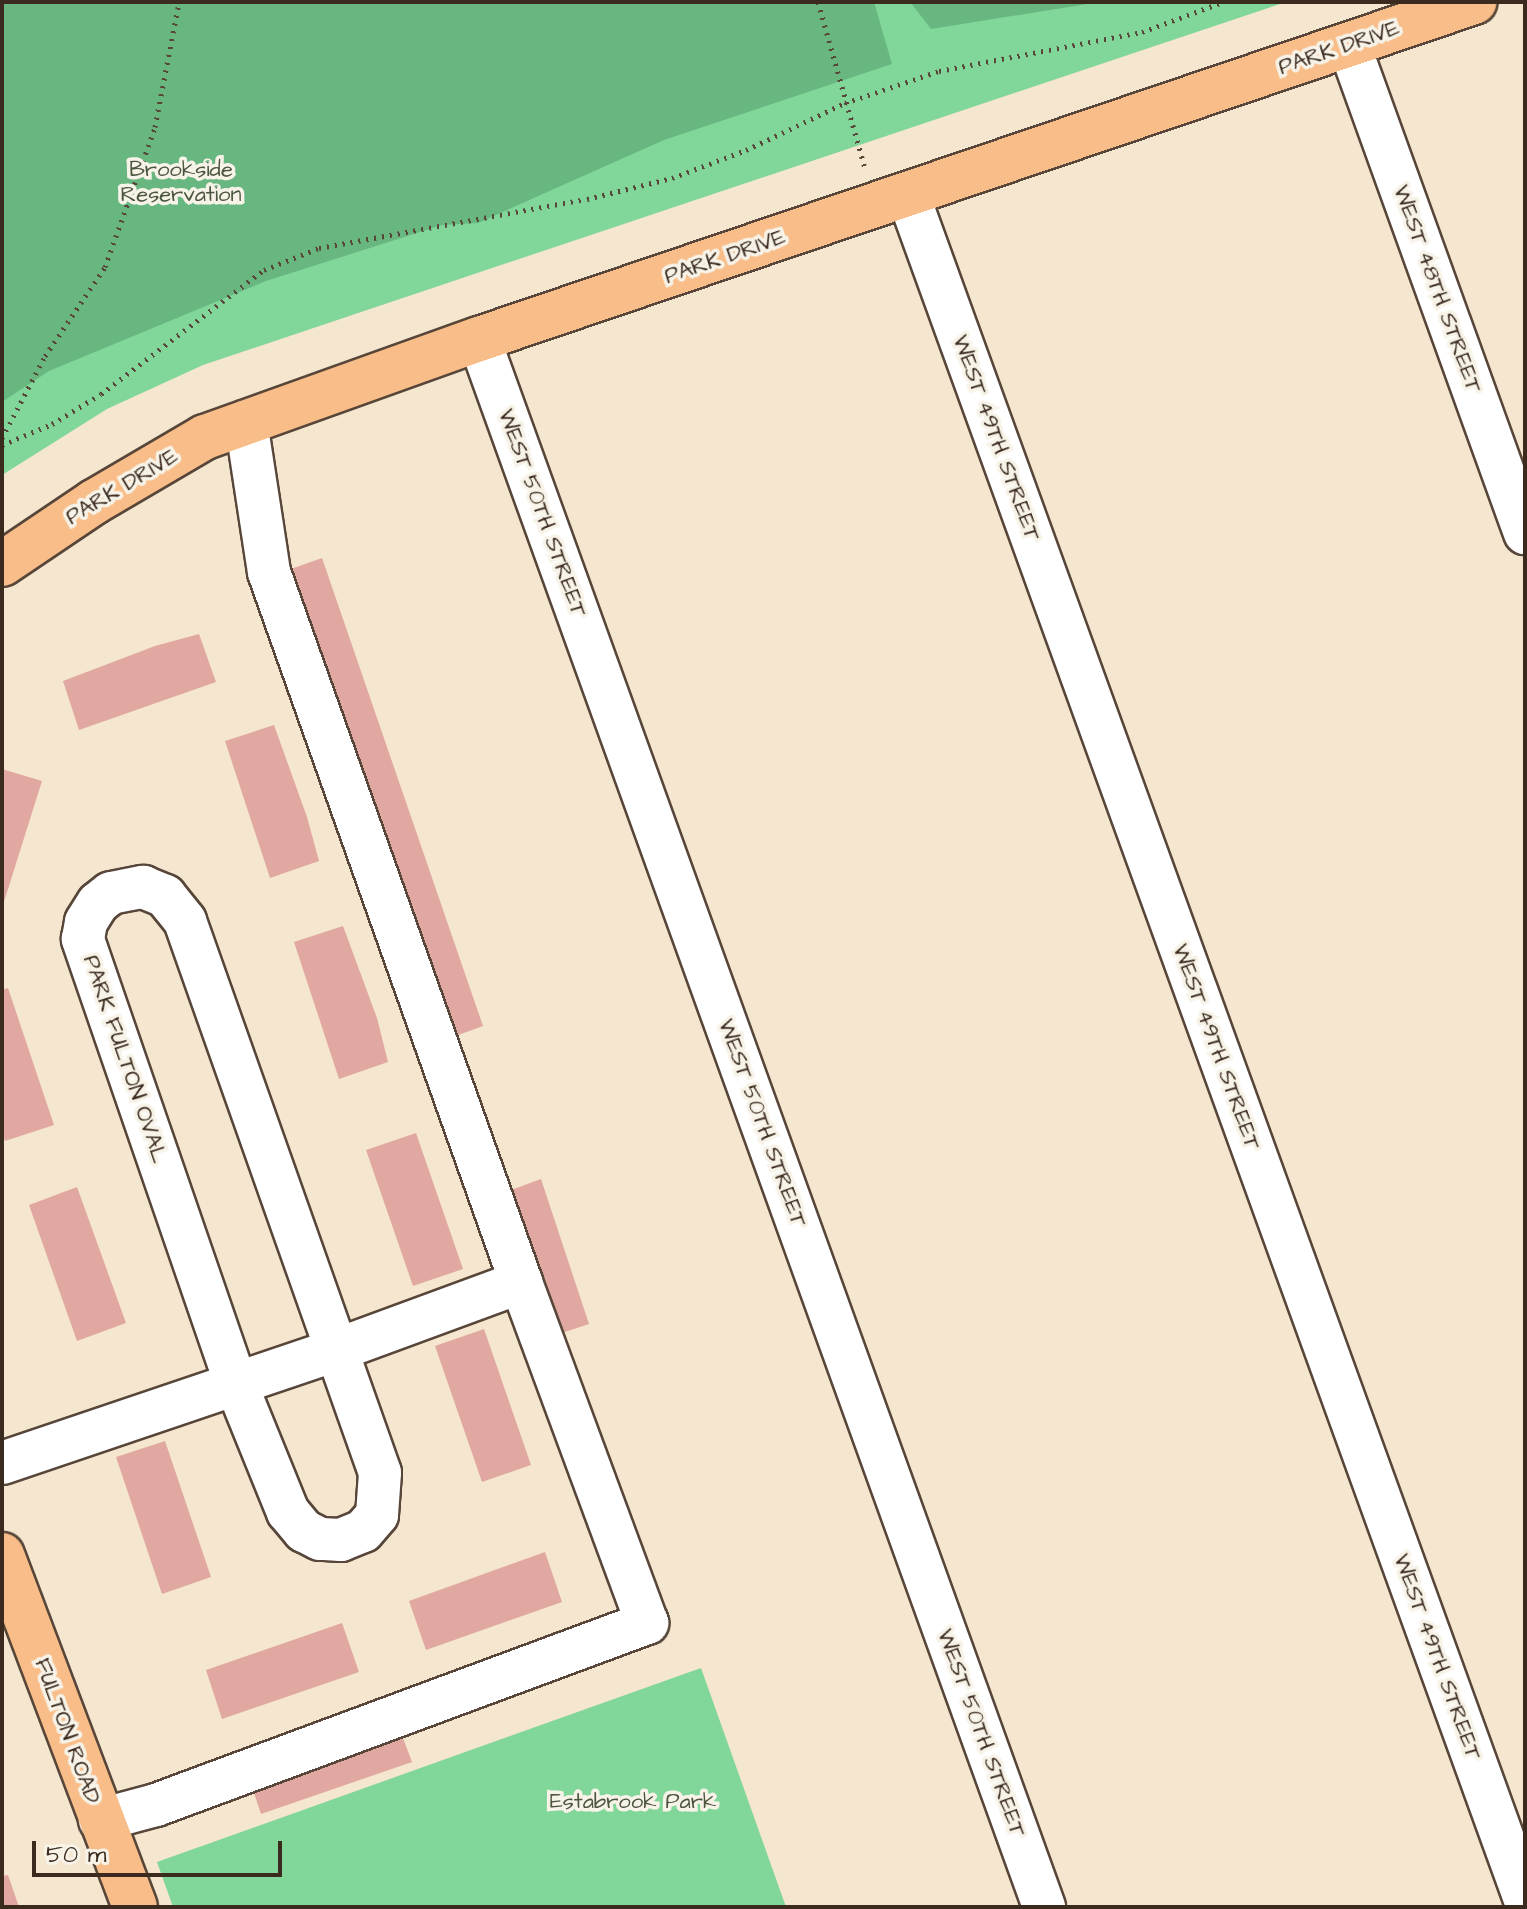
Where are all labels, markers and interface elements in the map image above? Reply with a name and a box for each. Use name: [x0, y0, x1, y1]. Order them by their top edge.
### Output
street label: PARK DRIVE: [1275, 15, 1403, 81]
park label: Brookside Reservation: [121, 156, 241, 208]
street label: WEST 48TH STREET: [1387, 182, 1487, 396]
street label: PARK DRIVE: [661, 224, 789, 290]
street label: WEST 49TH STREET: [946, 332, 1046, 544]
street label: WEST 50TH STREET: [492, 406, 592, 620]
street label: PARK DRIVE: [61, 443, 183, 531]
street label: WEST 49TH STREET: [1166, 941, 1266, 1153]
street label: PARK FULTON OVAL: [77, 952, 173, 1166]
street label: WEST 50TH STREET: [712, 1016, 812, 1230]
street label: WEST 49TH STREET: [1387, 1551, 1487, 1763]
street label: WEST 50TH STREET: [931, 1626, 1031, 1840]
street label: FULTON ROAD: [28, 1655, 106, 1807]
park label: Estabrook Park: [550, 1789, 716, 1815]
scale bar: [36, 1825, 286, 1875]
text: 50 m: [46, 1838, 106, 1872]

